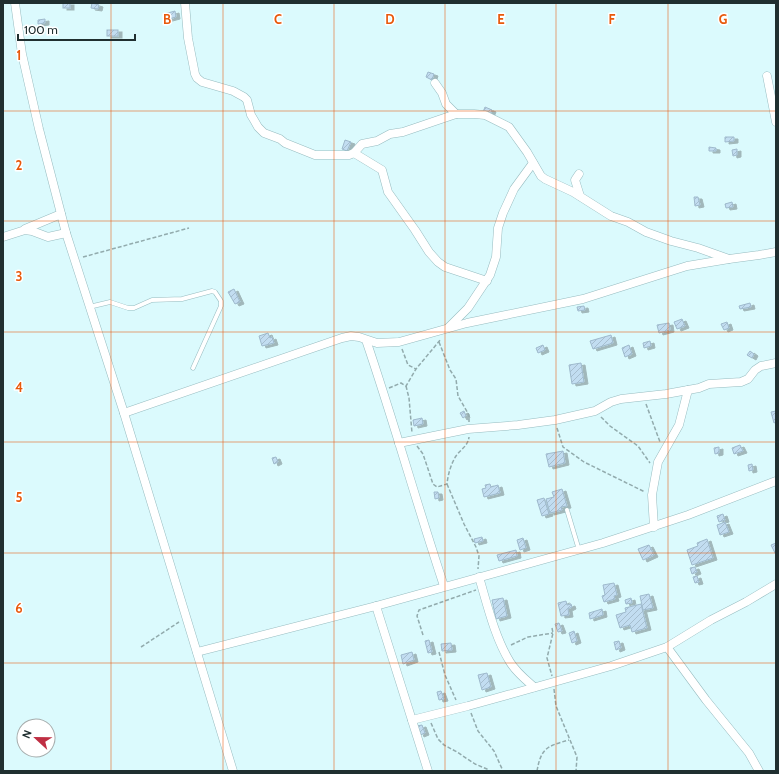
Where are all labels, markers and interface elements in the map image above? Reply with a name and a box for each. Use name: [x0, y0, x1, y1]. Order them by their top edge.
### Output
text: B: [163, 11, 171, 27]
text: C: [274, 11, 282, 27]
text: D: [385, 11, 395, 27]
text: E: [497, 11, 505, 27]
text: F: [609, 11, 616, 27]
text: G: [719, 11, 728, 27]
scale bar: [18, 16, 135, 42]
text: 100 m: [24, 22, 58, 37]
text: 1: [17, 47, 21, 63]
text: 2: [16, 157, 23, 173]
text: 3: [15, 268, 23, 284]
text: 4: [15, 379, 23, 395]
text: 5: [16, 489, 23, 505]
text: 6: [15, 600, 23, 616]
north arrow: [16, 718, 56, 758]
text: N: [19, 728, 35, 740]

